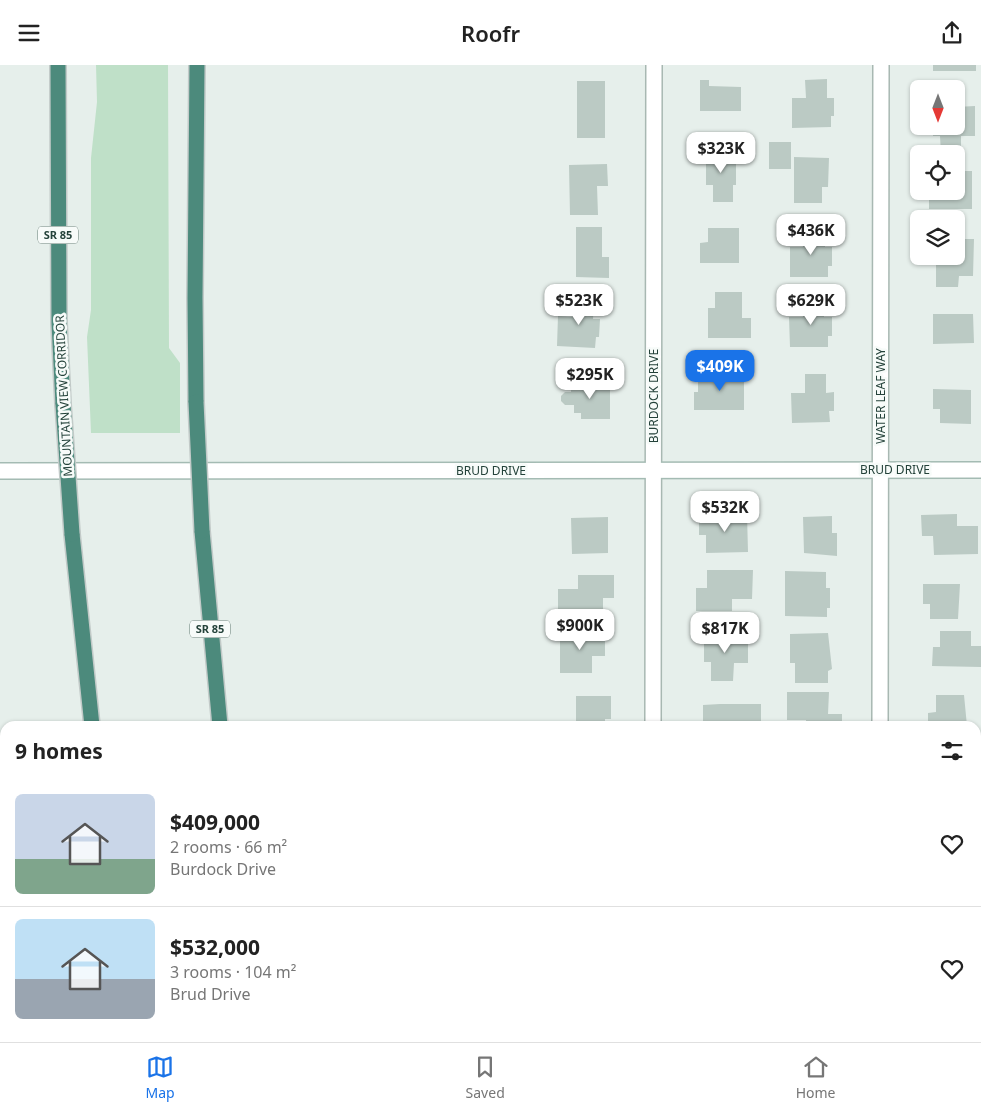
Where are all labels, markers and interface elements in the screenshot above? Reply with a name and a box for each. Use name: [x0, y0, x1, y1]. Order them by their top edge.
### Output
text: Roofr: [461, 18, 520, 48]
icon: menu: [15, 19, 43, 47]
icon: share: [938, 19, 966, 47]
north arrow: [910, 80, 965, 135]
map controls: [910, 80, 965, 265]
pin: $323K: [686, 131, 756, 174]
text: $323K: [697, 137, 745, 159]
button: locate: [910, 145, 965, 200]
button: layers: [910, 210, 965, 265]
pin: $436K: [776, 213, 846, 256]
text: $436K: [787, 219, 835, 241]
road number: SR 85: [38, 227, 78, 243]
pin: $523K: [544, 283, 614, 326]
pin: $629K: [776, 283, 846, 326]
text: $523K: [555, 289, 603, 311]
text: $629K: [787, 289, 835, 311]
street label: MOUNTAIN VIEW CORRIDOR: [51, 314, 76, 477]
street label: WATER LEAF WAY: [872, 348, 889, 444]
street label: BURDOCK DRIVE: [645, 349, 662, 443]
pin: $409K: [685, 349, 755, 392]
text: $409K: [696, 355, 744, 377]
pin: $295K: [555, 357, 625, 400]
text: $295K: [566, 363, 614, 385]
street label: BRUD DRIVE: [860, 461, 930, 478]
street label: BRUD DRIVE: [456, 462, 526, 479]
pin: $532K: [690, 491, 760, 533]
text: $532K: [701, 496, 749, 518]
pin: $900K: [545, 609, 615, 651]
pin: $817K: [690, 611, 760, 654]
text: $900K: [556, 614, 604, 636]
text: $817K: [701, 617, 749, 639]
road number: SR 85: [190, 621, 230, 637]
text: 9 homes: [15, 737, 103, 765]
icon: filters: [938, 737, 966, 765]
text: $409,000: [170, 808, 260, 836]
icon: home: [55, 814, 115, 874]
icon: heart: [938, 830, 966, 858]
text: 2 rooms · 66 m²: [170, 836, 287, 858]
text: Burdock Drive: [170, 858, 276, 880]
text: $532,000: [170, 933, 260, 961]
icon: home: [55, 939, 115, 999]
icon: heart: [938, 955, 966, 983]
text: 3 rooms · 104 m²: [170, 961, 296, 983]
text: Brud Drive: [170, 983, 250, 1005]
tab: Map: [145, 1053, 175, 1102]
tab: Saved: [466, 1053, 505, 1102]
tab: Home: [796, 1053, 836, 1102]

